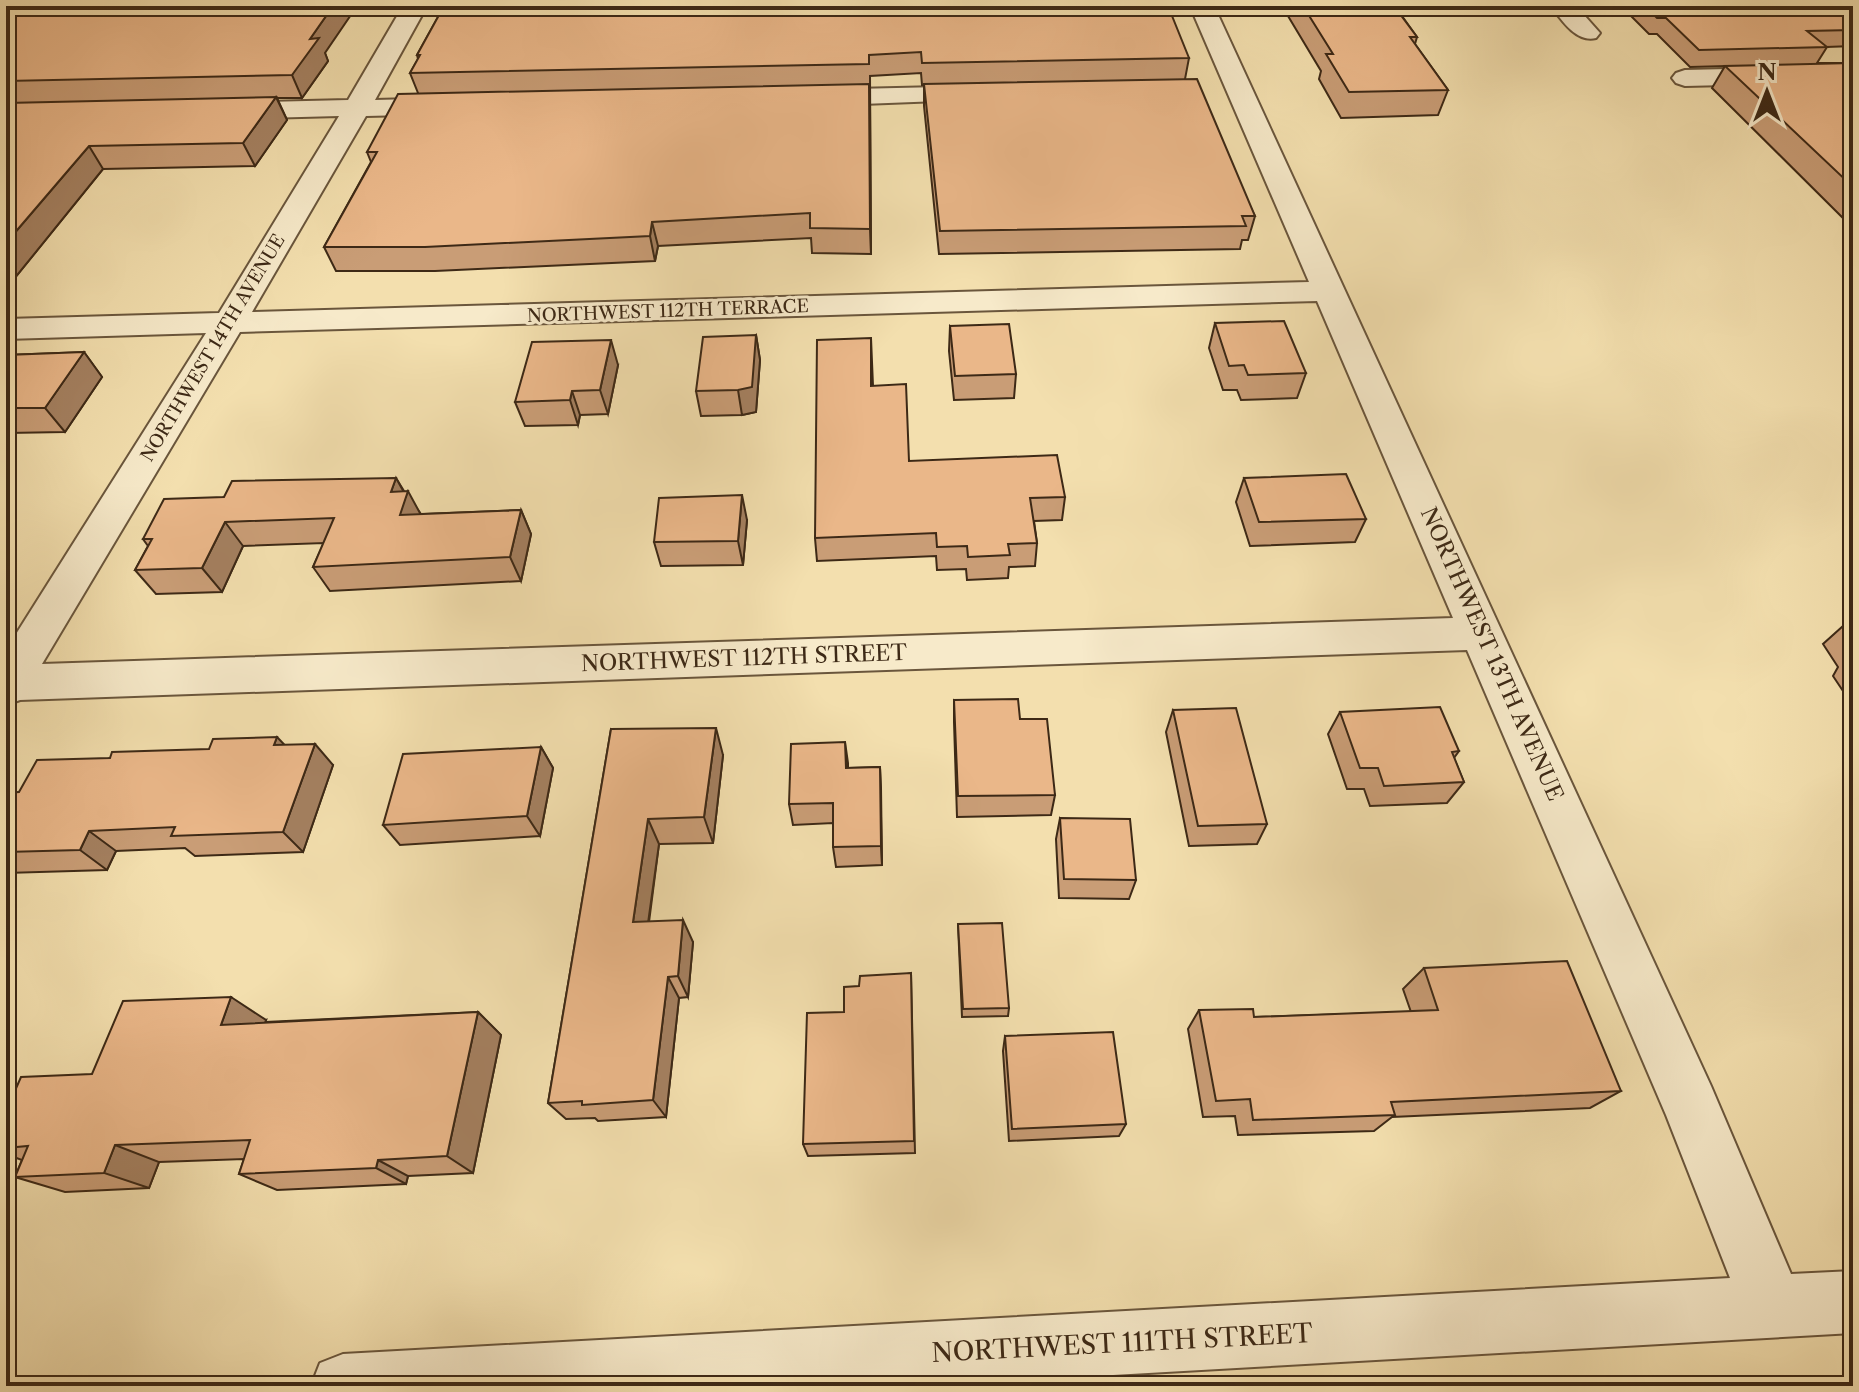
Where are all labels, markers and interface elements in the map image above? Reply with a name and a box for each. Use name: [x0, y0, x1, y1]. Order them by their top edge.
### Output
north arrow: [1727, 52, 1807, 132]
text: N: [1757, 59, 1777, 86]
street label: NORTHWEST 14TH AVENUE: [136, 230, 290, 466]
street label: NORTHWEST 112TH TERRACE: [527, 295, 809, 327]
street label: NORTHWEST 13TH AVENUE: [1415, 503, 1569, 805]
street label: NORTHWEST 112TH STREET: [581, 639, 908, 677]
street label: NORTHWEST 111TH STREET: [931, 1317, 1314, 1369]

